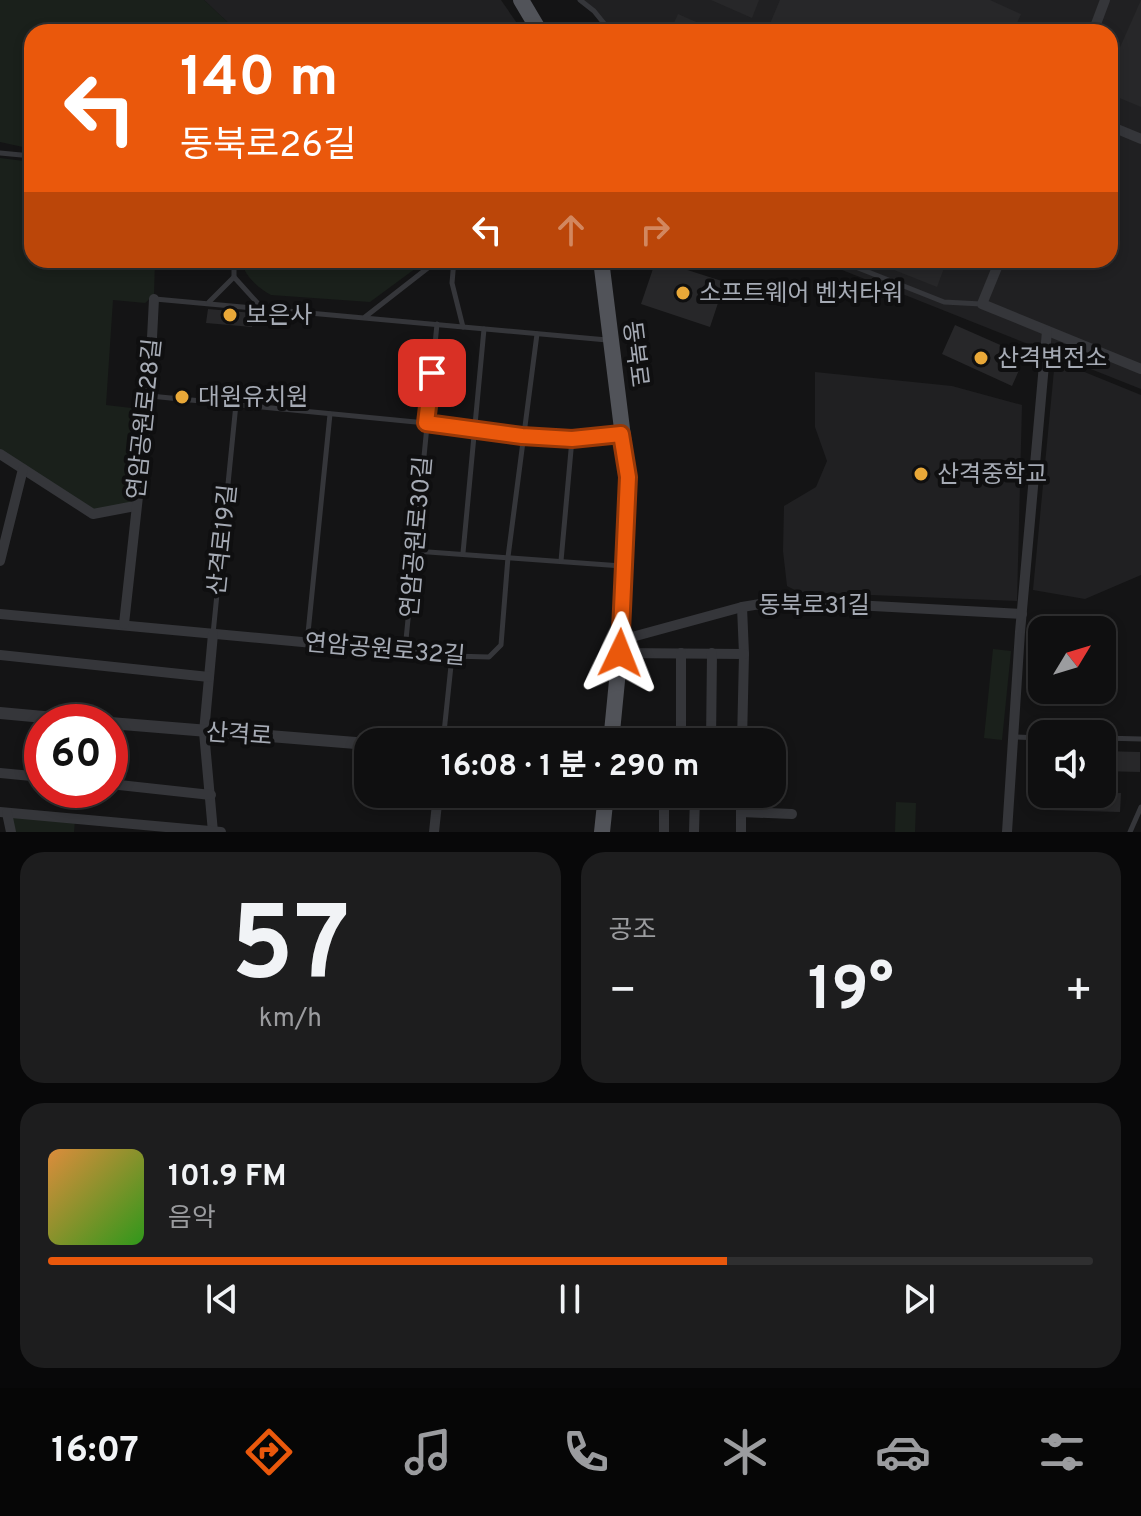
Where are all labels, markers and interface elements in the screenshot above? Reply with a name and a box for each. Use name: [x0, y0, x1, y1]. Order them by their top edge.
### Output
text: 140 m: [180, 45, 338, 115]
icon: left: [48, 56, 152, 160]
text: 동북로26길: [180, 124, 356, 170]
icon: left: [465, 208, 509, 252]
icon: ahead: [549, 208, 593, 252]
icon: right: [633, 208, 677, 252]
place label: 소프트웨어 벤처타워: [699, 280, 903, 310]
marker: 소프트웨어 벤처타워: [674, 284, 692, 302]
place label: 보은사: [246, 302, 312, 332]
marker: 보은사: [221, 306, 239, 324]
street label: 동북로: [615, 320, 653, 389]
street label: 연암공원로28길: [123, 337, 169, 501]
pin: [398, 339, 466, 407]
place label: 산격변전소: [997, 345, 1107, 375]
marker: 산격변전소: [972, 349, 990, 367]
icon: arrive: [410, 351, 454, 395]
place label: 대원유치원: [198, 384, 308, 414]
marker: 대원유치원: [173, 388, 191, 406]
street label: 연암공원로30길: [396, 455, 440, 619]
place label: 산격중학교: [937, 461, 1047, 491]
marker: 산격중학교: [912, 465, 930, 483]
street label: 산격로19길: [203, 483, 245, 597]
street label: 동북로31길: [758, 592, 870, 622]
position arrow: [578, 611, 662, 695]
north arrow: [1028, 616, 1116, 704]
map controls: [1028, 616, 1116, 808]
street label: 연암공원로32길: [303, 629, 466, 673]
speed limit sign: 60: [24, 704, 128, 808]
street label: 산격로: [205, 719, 273, 753]
button: sound: [1028, 720, 1116, 808]
text: 16:08 · 1 분 · 290 m: [441, 749, 699, 786]
text: 57: [231, 885, 350, 1017]
text: 공조: [609, 915, 656, 948]
text: 19°: [808, 955, 894, 1031]
text: −: [609, 965, 637, 1021]
text: +: [1065, 965, 1093, 1021]
text: km/h: [259, 1003, 322, 1036]
text: 101.9 FM: [168, 1159, 287, 1196]
text: 음악: [168, 1203, 216, 1236]
icon: previous: [200, 1277, 244, 1321]
icon: pause: [548, 1277, 592, 1321]
icon: next: [897, 1277, 941, 1321]
icon: directions: [241, 1424, 297, 1480]
icon: music: [400, 1424, 456, 1480]
icon: phone: [558, 1424, 614, 1480]
icon: climate: [717, 1424, 773, 1480]
icon: car: [875, 1424, 931, 1480]
icon: filters: [1034, 1424, 1090, 1480]
text: 16:07: [51, 1429, 139, 1475]

